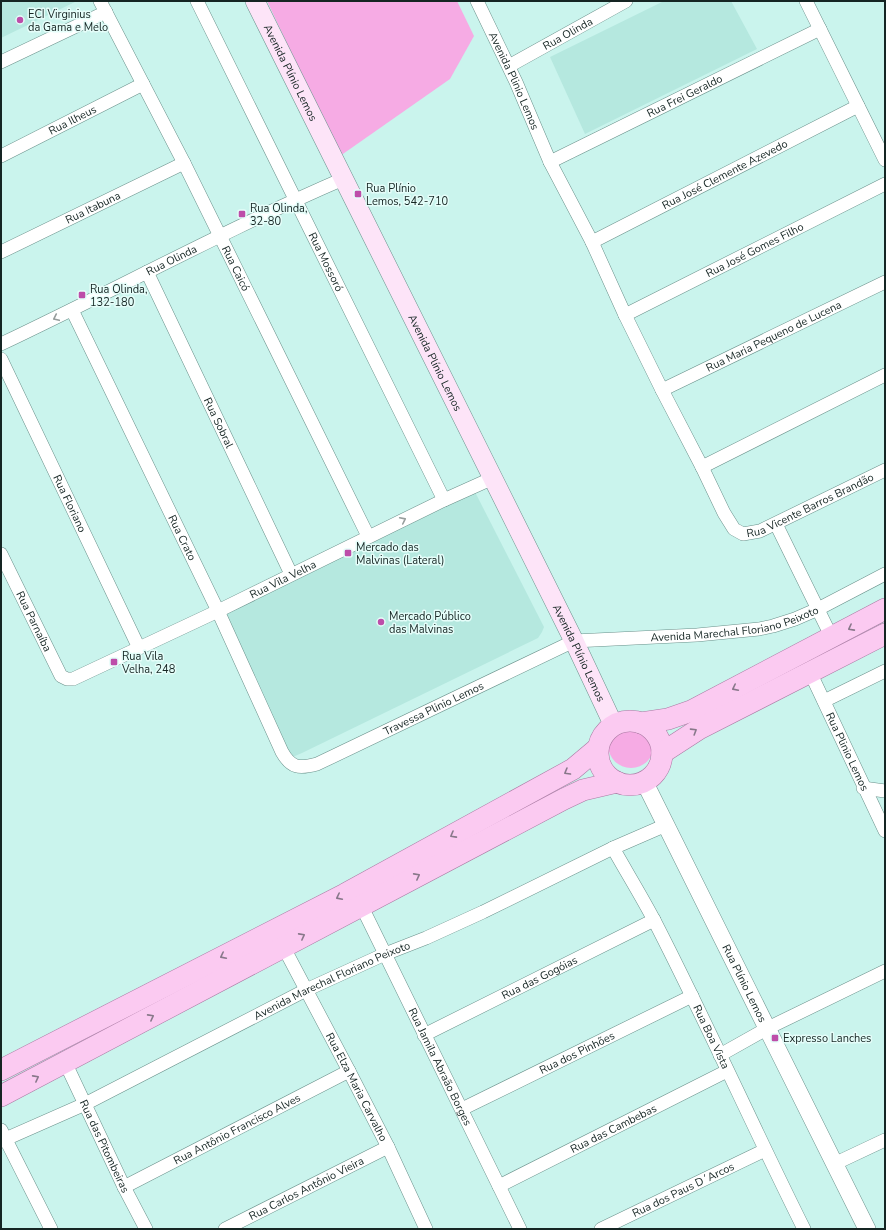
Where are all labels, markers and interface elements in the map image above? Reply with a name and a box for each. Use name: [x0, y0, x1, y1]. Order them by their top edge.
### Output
place label: ECI Virginius da Gama e Melo: [28, 7, 108, 35]
street label: Rua Olinda: [540, 13, 595, 53]
marker: ECI Virginius da Gama e Melo: [15, 15, 25, 25]
street label: Avenida Plínio Lemos: [260, 22, 321, 124]
street label: Avenida Plinio Lemos: [485, 29, 543, 132]
street label: Rua Frei Geraldo: [644, 71, 725, 121]
street label: Rua Ilheus: [46, 101, 99, 138]
street label: Rua José Clemente Azevedo: [659, 136, 790, 213]
place label: Rua Plínio Lemos, 542-710: [366, 181, 449, 209]
street label: Rua Itabuna: [63, 188, 123, 227]
marker: Rua Plínio Lemos, 542-710: [353, 189, 363, 199]
place label: Rua Olinda, 32-80: [250, 201, 307, 229]
marker: Rua Olinda, 32-80: [237, 209, 247, 219]
street label: Rua José Gomes Filho: [703, 219, 806, 281]
street label: Rua Mossoró: [305, 230, 347, 294]
street label: Rua Olinda: [143, 241, 199, 279]
street label: Rua Caicó: [218, 243, 254, 294]
place label: Rua Olinda, 132-180: [90, 282, 147, 310]
marker: Rua Olinda, 132-180: [77, 290, 87, 300]
street label: Rua Maria Pequeno de Lucena: [703, 297, 844, 375]
street label: Avenida Plínio Lemos: [405, 312, 466, 413]
one-way arrow: [53, 313, 60, 321]
street label: Rua Sobral: [200, 395, 238, 451]
street label: Rua Vicente Barros Brandão: [745, 469, 876, 541]
street label: Rua Floriano: [50, 472, 90, 535]
street label: Rua Crato: [165, 512, 200, 563]
one-way arrow: [399, 517, 407, 525]
place label: Mercado das Malvinas (Lateral): [356, 540, 445, 568]
marker: Mercado das Malvinas (Lateral): [343, 548, 353, 558]
street label: Rua Vila Velha: [247, 556, 319, 602]
street label: Rua Parnaíba: [13, 588, 55, 654]
street label: Avenida Plínio Lemos: [549, 602, 609, 704]
street label: Avenida Marechal Floriano Peixoto: [650, 602, 821, 645]
place label: Mercado Público das Malvinas: [389, 609, 471, 637]
marker: Mercado Público das Malvinas: [376, 617, 386, 627]
one-way arrow: [847, 623, 855, 630]
place label: Rua Vila Velha, 248: [121, 649, 176, 677]
marker: Rua Vila Velha, 248: [109, 657, 119, 667]
street label: Travessa Plinio Lemos: [381, 678, 486, 739]
one-way arrow: [732, 683, 740, 691]
street label: Rua Plinio Lemos: [823, 710, 873, 793]
one-way arrow: [690, 729, 697, 736]
one-way arrow: [564, 768, 571, 775]
one-way arrow: [450, 830, 457, 837]
one-way arrow: [413, 873, 421, 880]
one-way arrow: [336, 892, 343, 900]
one-way arrow: [298, 933, 306, 941]
street label: Avenida Marechal Floriano Peixoto: [251, 937, 412, 1023]
street label: Rua Plínio Lemos: [719, 942, 770, 1025]
one-way arrow: [220, 951, 228, 959]
street label: Rua das Gogóias: [499, 952, 580, 1003]
street label: Rua Boa Vista: [690, 1002, 733, 1071]
street label: Rua Jamila Abraão Borges: [405, 1005, 476, 1128]
one-way arrow: [146, 1014, 154, 1022]
street label: Rua dos Pinhões: [537, 1028, 617, 1077]
street label: Rua Elza Maria Carvalho: [322, 1030, 391, 1144]
place label: Expresso Lanches: [783, 1031, 871, 1046]
marker: Expresso Lanches: [770, 1033, 780, 1043]
one-way arrow: [31, 1075, 39, 1082]
street label: Rua Antônio Francisco Alves: [171, 1090, 303, 1168]
street label: Rua das Pitombeiras: [76, 1097, 133, 1195]
street label: Rua das Cambebas: [568, 1100, 659, 1156]
street label: Rua Carlos Antônio Vieira: [246, 1153, 367, 1223]
street label: Rua dos Paus D´Arcos: [629, 1159, 737, 1221]

